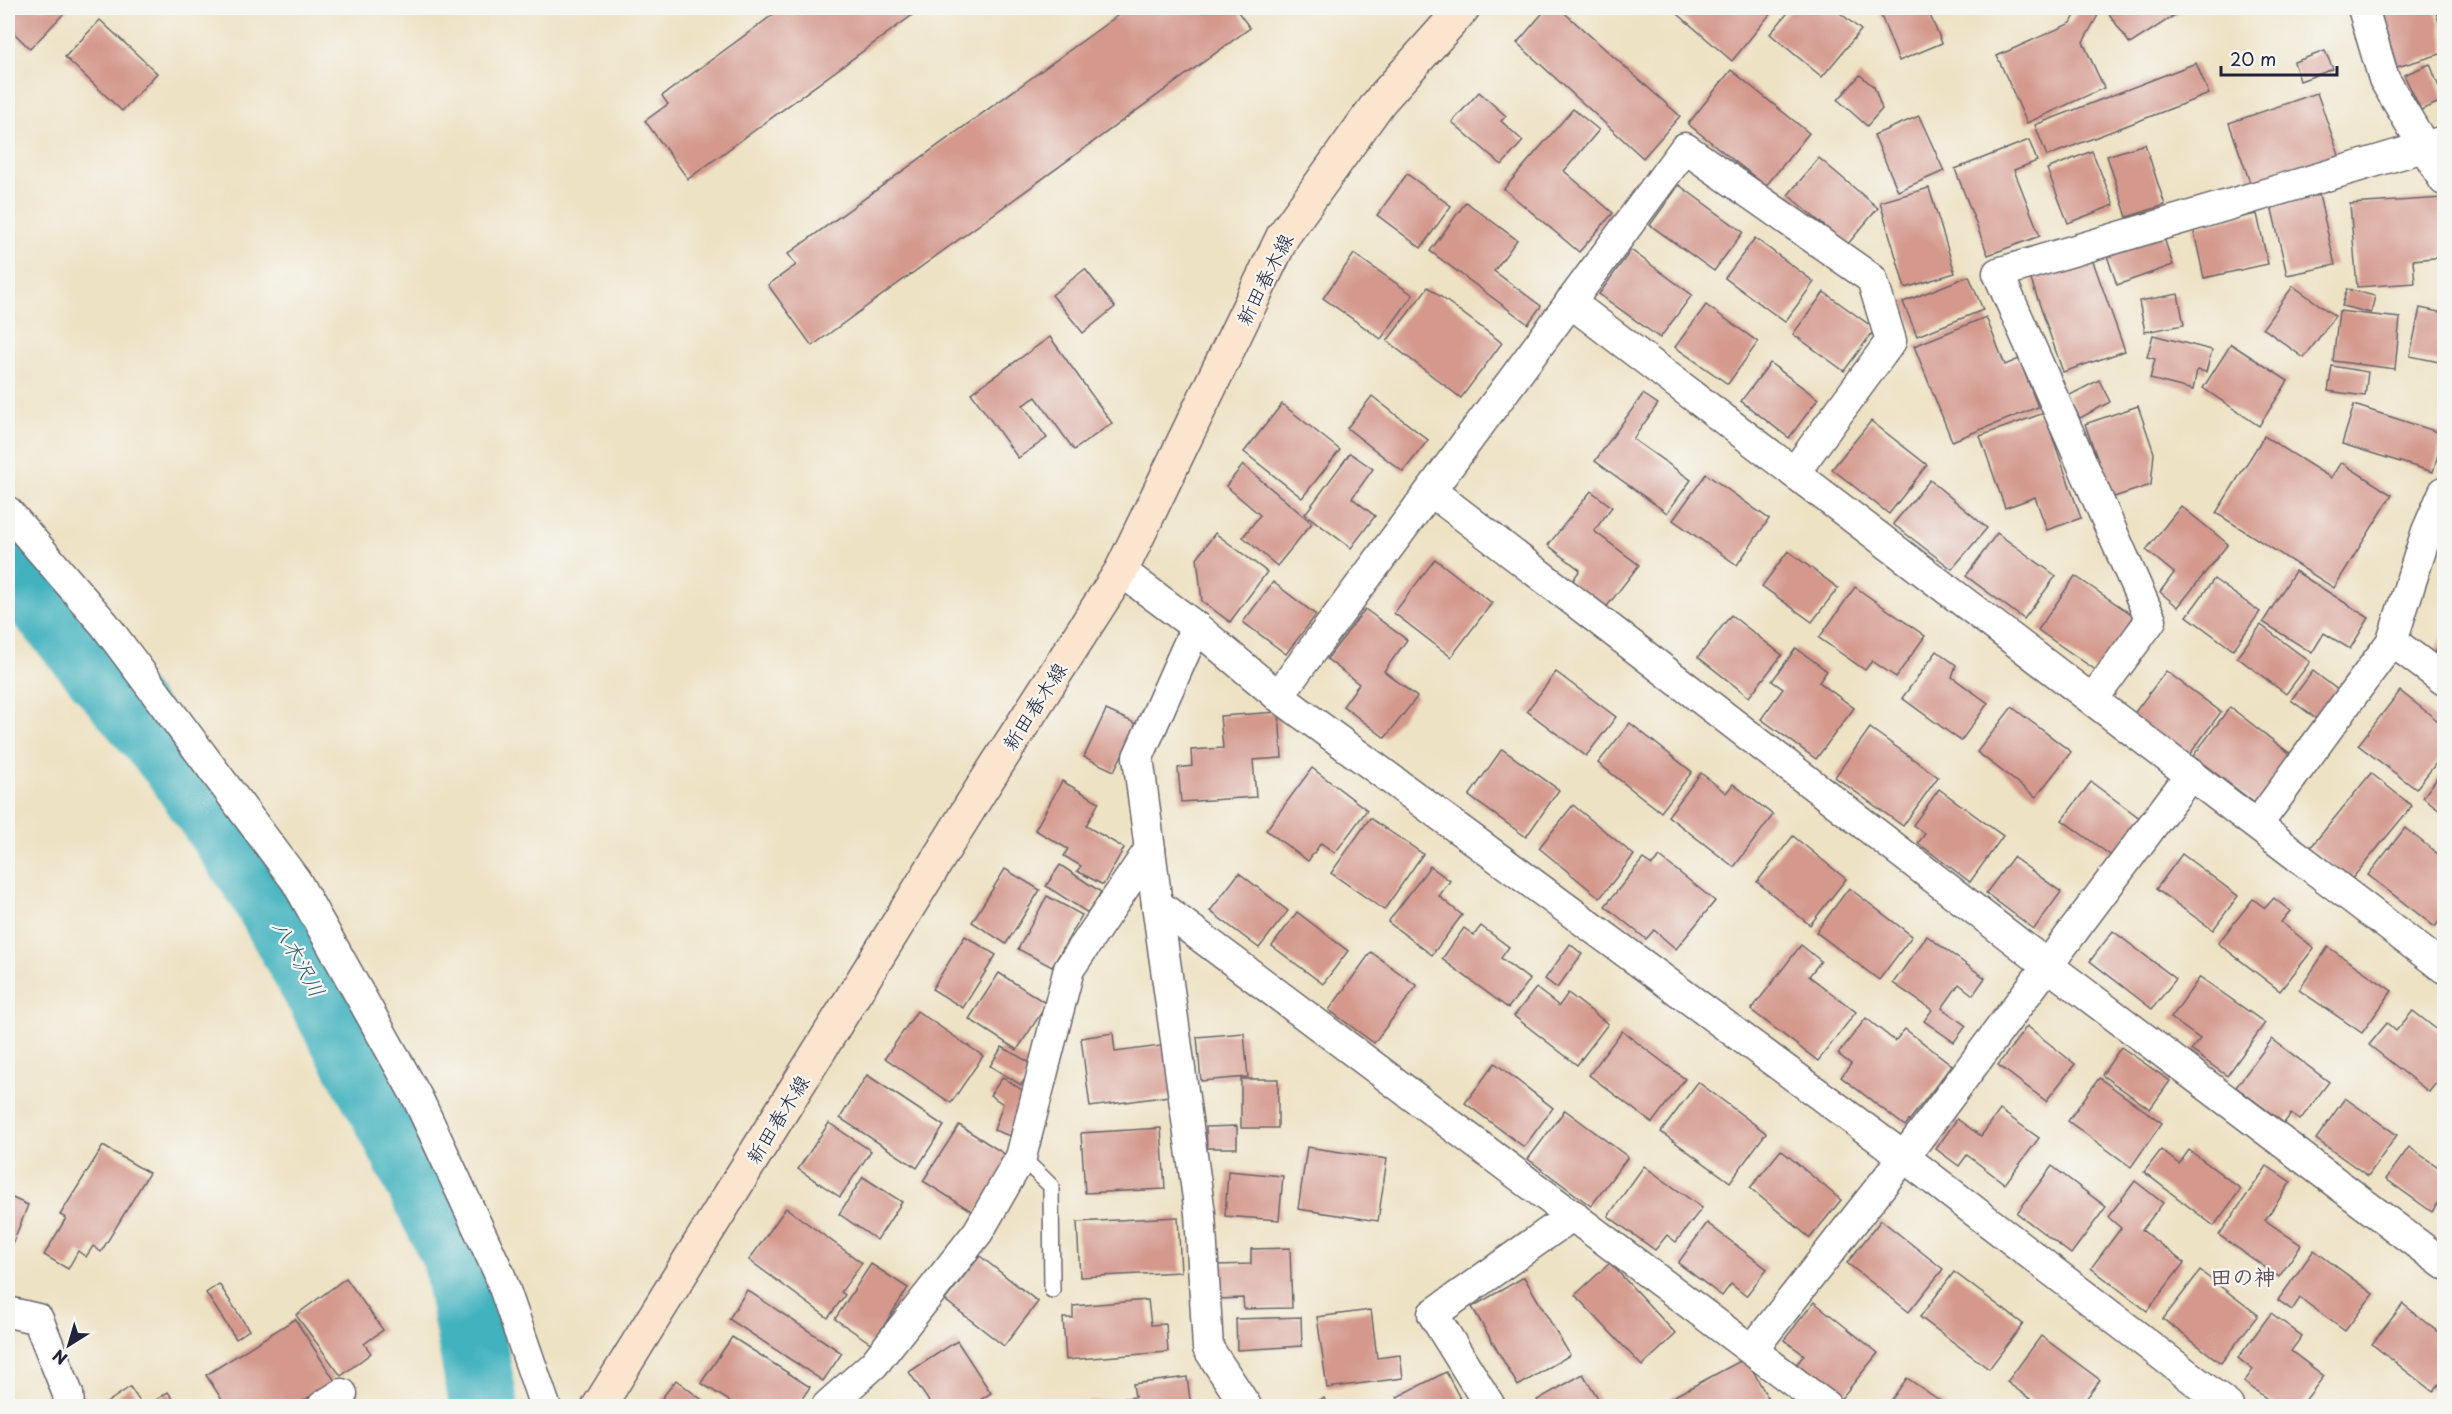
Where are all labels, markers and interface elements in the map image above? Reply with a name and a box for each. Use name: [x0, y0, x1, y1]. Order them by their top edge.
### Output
scale bar: [2221, 39, 2336, 77]
text: 20 m: [2230, 45, 2276, 72]
street label: 新田春木線: [1228, 228, 1300, 330]
street label: 新田春木線: [994, 656, 1074, 756]
water label: 八木沢川: [266, 914, 334, 1002]
street label: 新田春木線: [738, 1069, 816, 1169]
district label: 田の神: [2210, 1259, 2276, 1292]
north arrow: [39, 1315, 99, 1375]
text: N: [47, 1344, 72, 1371]

